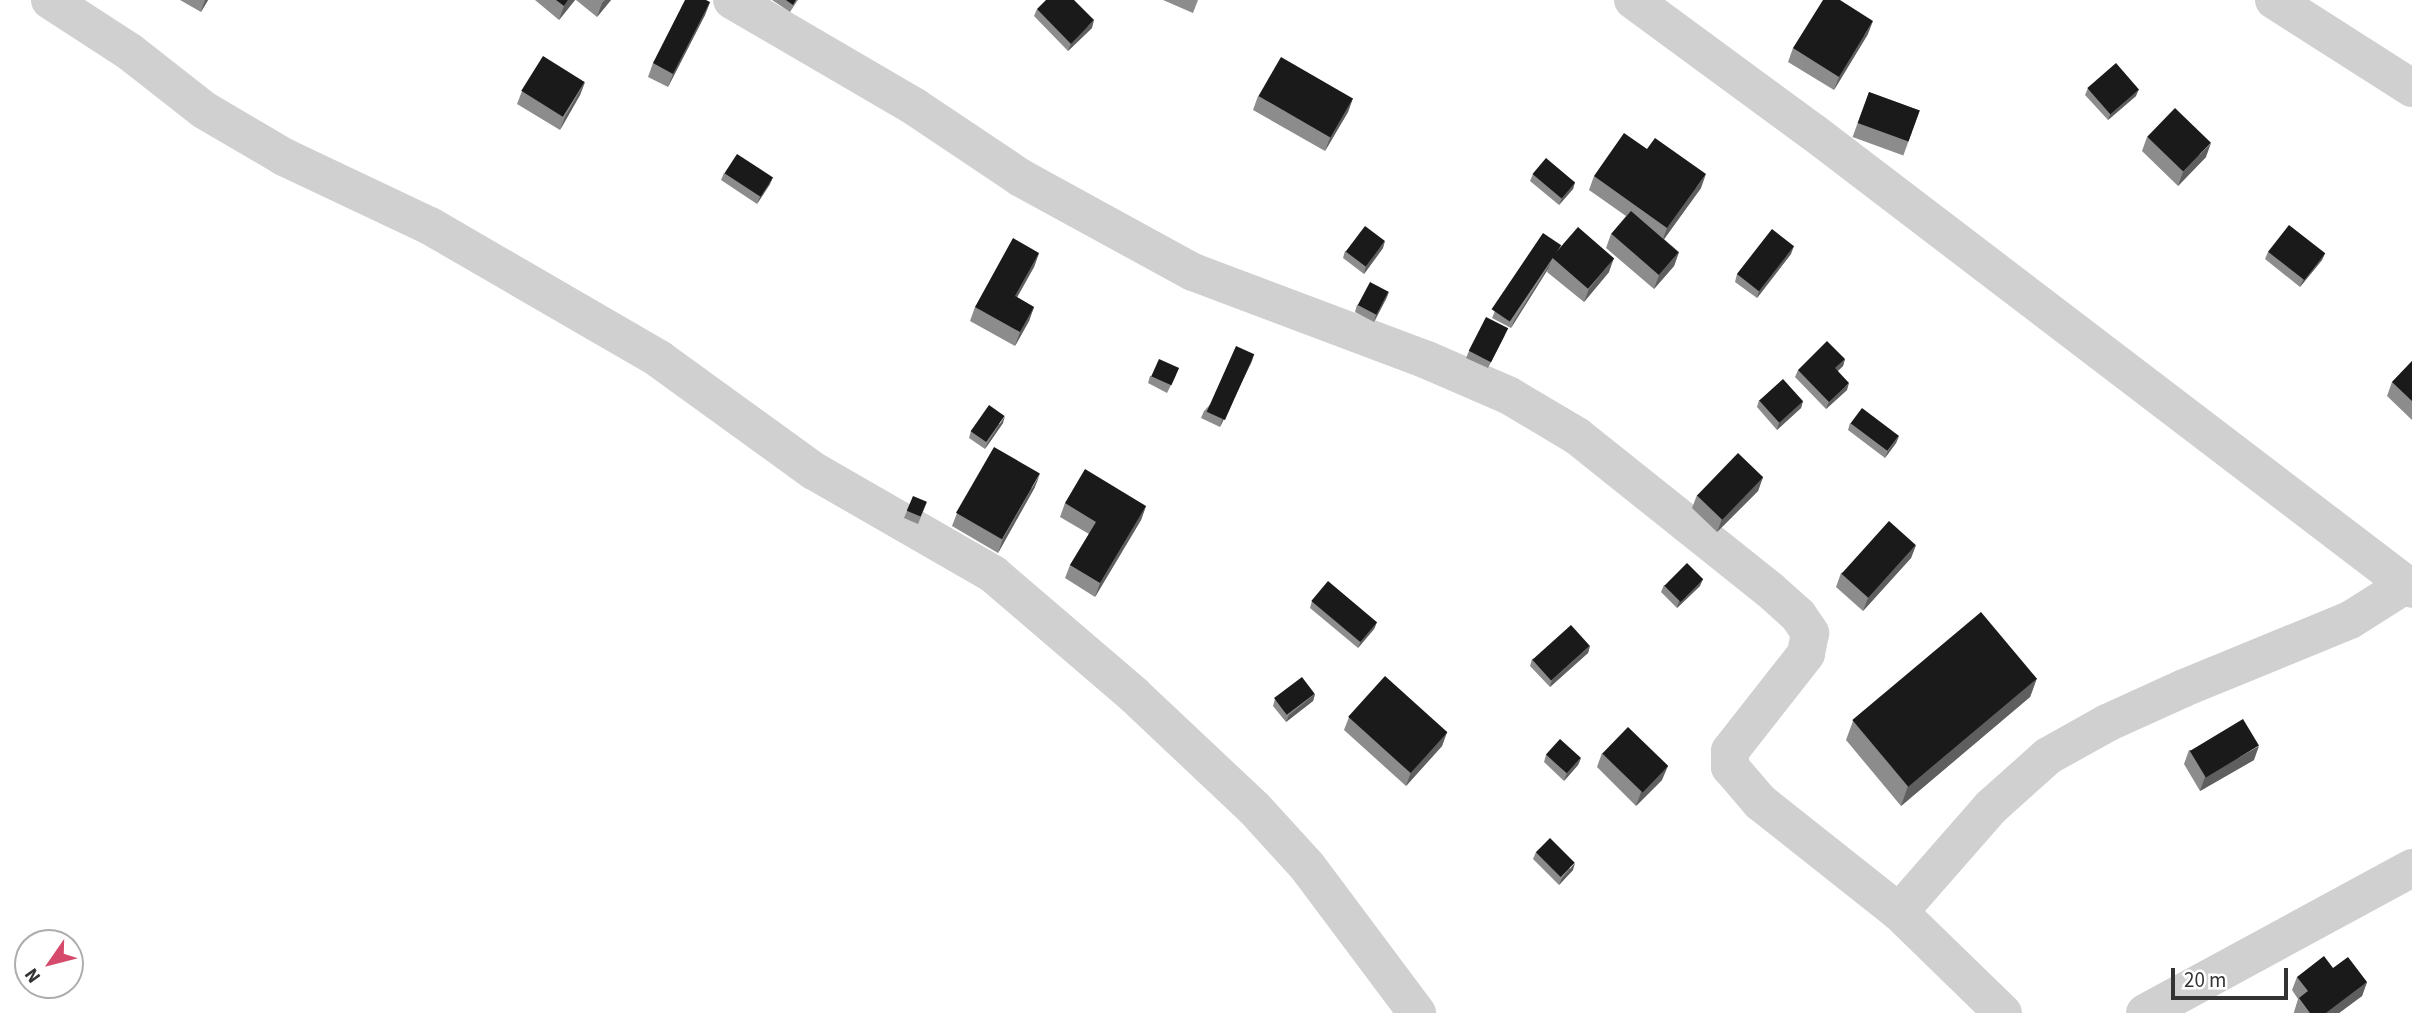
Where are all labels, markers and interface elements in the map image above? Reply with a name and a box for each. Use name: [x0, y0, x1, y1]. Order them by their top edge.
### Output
north arrow: [14, 929, 84, 999]
scale bar: [2174, 954, 2291, 998]
text: N: [18, 962, 48, 988]
text: 20 m: [2184, 965, 2226, 995]

